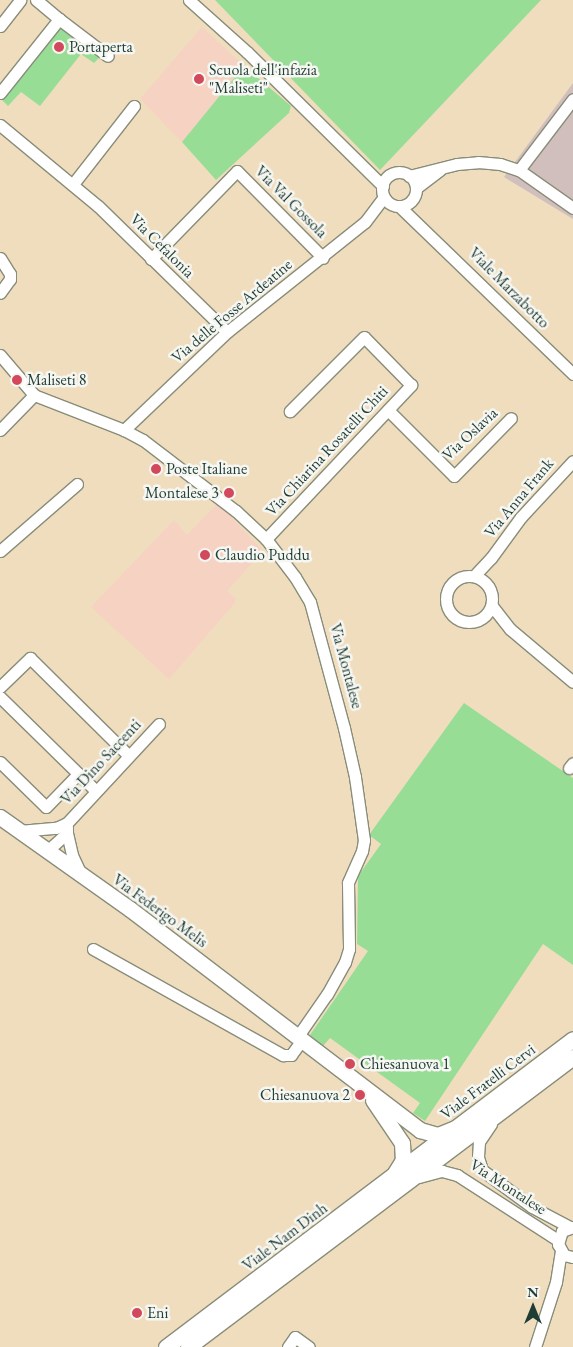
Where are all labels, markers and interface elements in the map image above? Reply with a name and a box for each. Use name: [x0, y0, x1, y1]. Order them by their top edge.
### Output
place label: Portaperta: [69, 37, 133, 57]
marker: Portaperta: [53, 41, 65, 53]
place label: Scuola dell'infazia "Maliseti": [209, 60, 317, 98]
marker: Scuola dell'infazia "Maliseti": [193, 73, 205, 85]
street label: Via Val Gossola: [251, 162, 331, 242]
street label: Via Cefalonia: [126, 210, 198, 282]
street label: Viale Marzabotto: [465, 244, 553, 332]
street label: Via delle Fosse Ardeatine: [168, 255, 296, 367]
place label: Maliseti 8: [27, 370, 86, 390]
marker: Maliseti 8: [11, 374, 23, 386]
street label: Via Chiarina Rosatelli Chiti: [262, 382, 392, 520]
street label: Via Oslavia: [438, 404, 502, 464]
street label: Via Anna Frank: [480, 455, 558, 541]
place label: Poste Italiane: [166, 459, 247, 479]
marker: Poste Italiane: [150, 463, 162, 475]
place label: Montalese 3: [145, 483, 219, 503]
marker: Montalese 3: [223, 487, 235, 499]
place label: Claudio Puddu: [215, 545, 310, 565]
marker: Claudio Puddu: [199, 549, 211, 561]
street label: Via Montalese: [325, 621, 367, 711]
street label: Via Dino Saccenti: [57, 715, 145, 809]
street label: Via Federigo Melis: [109, 870, 211, 952]
street label: Viale Fratelli Cervi: [437, 1040, 539, 1124]
place label: Chiesanuova 1: [360, 1054, 450, 1074]
marker: Chiesanuova 1: [344, 1058, 356, 1070]
place label: Chiesanuova 2: [260, 1085, 350, 1105]
marker: Chiesanuova 2: [354, 1089, 366, 1101]
street label: Via Montalese: [466, 1155, 550, 1219]
street label: Viale Nam Dinh: [239, 1199, 331, 1275]
north arrow: [508, 1282, 558, 1332]
text: N: [527, 1283, 539, 1301]
place label: Eni: [147, 1303, 168, 1323]
marker: Eni: [131, 1307, 143, 1319]

